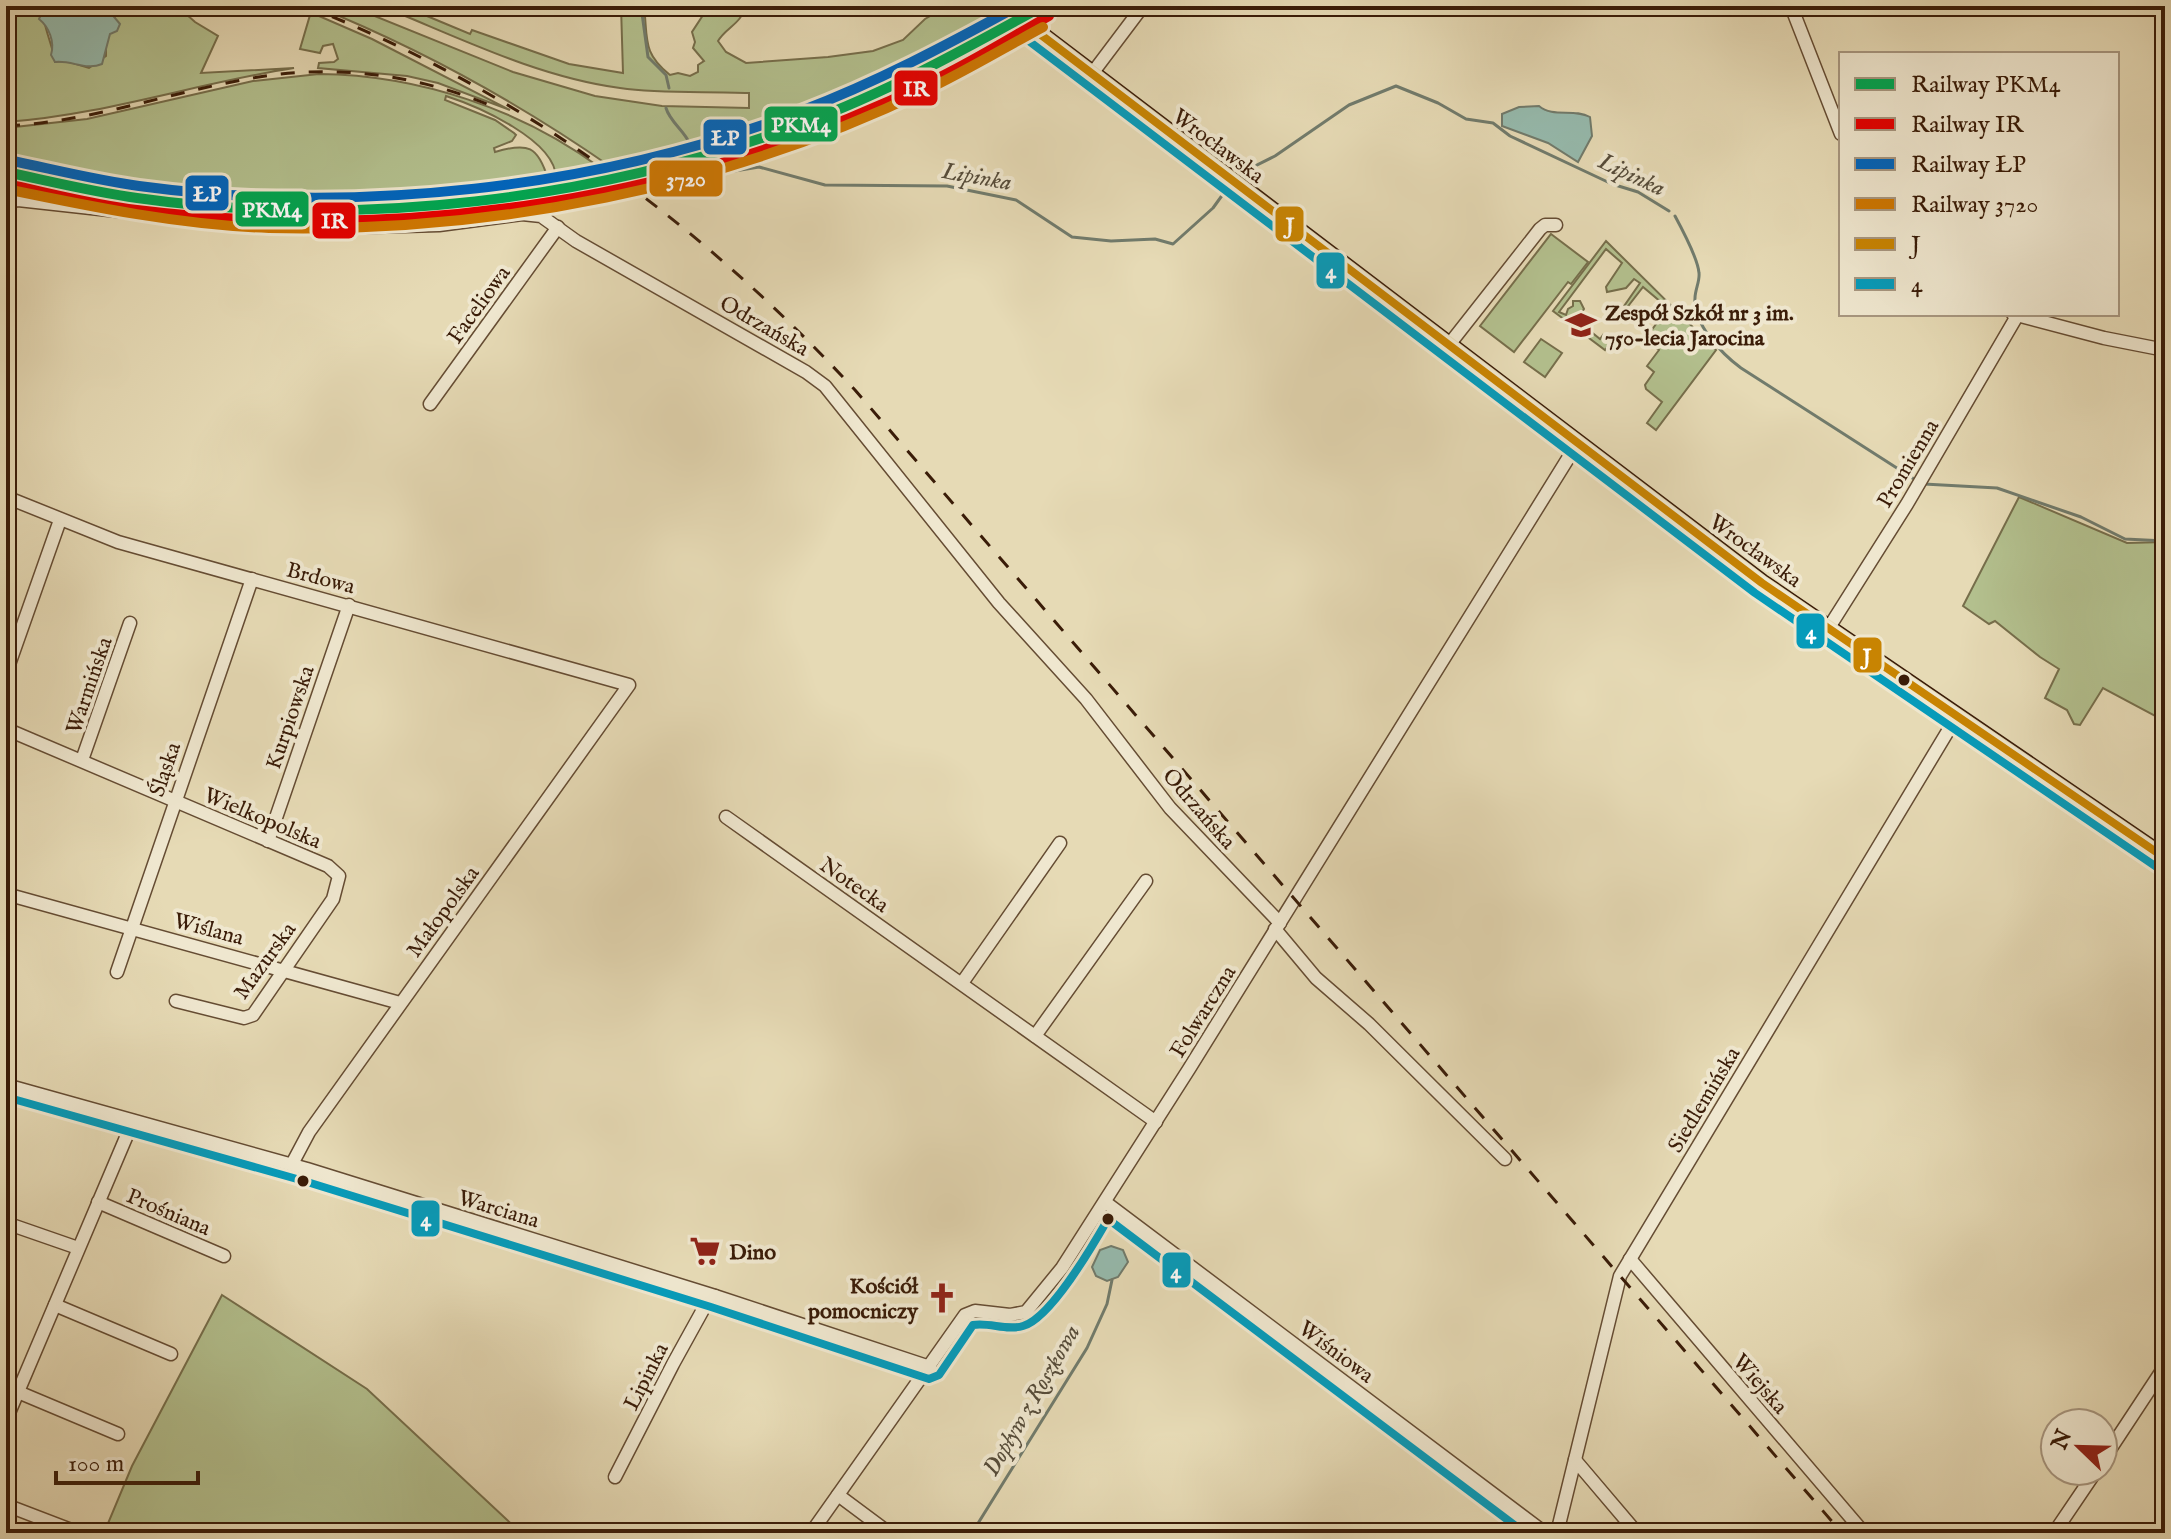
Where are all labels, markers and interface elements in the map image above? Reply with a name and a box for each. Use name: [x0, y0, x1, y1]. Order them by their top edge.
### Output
legend: [1839, 52, 2119, 316]
line badge: IR: [893, 69, 939, 107]
text: Railway PKM4: [1911, 70, 2061, 101]
text: IR: [903, 76, 930, 104]
street label: Wrocławska: [1166, 103, 1270, 191]
line badge: PKM4: [763, 105, 839, 143]
text: Railway IR: [1911, 110, 2024, 141]
text: PKM4: [771, 112, 832, 140]
line badge: ŁP: [702, 118, 748, 156]
text: ŁP: [711, 125, 739, 153]
water label: Lipinka: [1592, 146, 1670, 204]
text: Railway ŁP: [1911, 150, 2026, 181]
water label: Lipinka: [938, 156, 1014, 199]
line badge: 3720: [648, 159, 724, 198]
text: 3720: [666, 166, 706, 194]
line badge: ŁP: [184, 174, 230, 212]
text: ŁP: [193, 181, 221, 209]
line badge: PKM4: [234, 190, 310, 228]
text: Railway 3720: [1911, 190, 2038, 221]
text: PKM4: [242, 197, 303, 225]
line badge: IR: [311, 201, 357, 240]
line badge: J: [1274, 205, 1305, 243]
text: IR: [321, 208, 348, 236]
text: J: [1283, 212, 1295, 240]
text: J: [1908, 230, 1921, 261]
line badge: 4: [1315, 251, 1346, 290]
text: 4: [1326, 258, 1338, 286]
street label: Faceliowa: [442, 260, 518, 350]
text: 4: [1911, 270, 1923, 301]
street label: Odrzańska: [714, 290, 814, 364]
place label: Zespół Szkół nr 3 im. 750-lecia Jarocina: [1605, 300, 1794, 353]
school or university icon: Zespół Szkół nr 3 im. 750-lecia Jarocina: [1564, 308, 1598, 342]
street label: Promienna: [1871, 414, 1946, 513]
street label: Wrocławska: [1703, 509, 1807, 595]
street label: Brdowa: [283, 556, 358, 602]
line badge: 4: [1795, 612, 1826, 650]
text: 4: [1806, 619, 1818, 647]
street label: Warmińska: [60, 633, 120, 738]
line badge: J: [1852, 636, 1883, 674]
text: J: [1860, 643, 1872, 671]
street label: Kurpiowska: [260, 662, 322, 773]
unlabelled marker: [1896, 672, 1912, 688]
street label: Śląska: [144, 738, 188, 801]
street label: Odrzańska: [1156, 763, 1242, 856]
street label: Wielkopolska: [199, 782, 326, 856]
street label: Notecka: [814, 852, 894, 920]
street label: Małopolska: [401, 860, 487, 964]
street label: Wiślana: [170, 907, 247, 953]
street label: Mazurska: [228, 917, 303, 1005]
street label: Folwarczna: [1164, 960, 1243, 1064]
street label: Siedlemińska: [1662, 1042, 1747, 1158]
unlabelled marker: [295, 1173, 311, 1189]
street label: Prośniana: [122, 1183, 215, 1243]
street label: Warciana: [455, 1184, 543, 1236]
line badge: 4: [410, 1199, 441, 1238]
text: 4: [421, 1206, 433, 1234]
unlabelled marker: [1100, 1211, 1116, 1227]
supermarket icon: Dino: [688, 1234, 722, 1268]
place label: Dino: [729, 1239, 776, 1267]
line badge: 4: [1161, 1251, 1192, 1289]
text: 4: [1171, 1258, 1183, 1286]
place label: Kościół pomocniczy: [807, 1273, 919, 1326]
church icon: Kościół pomocniczy: [925, 1281, 959, 1315]
street label: Wiśniowa: [1292, 1315, 1380, 1390]
water label: Dopływ z Roszkowa: [976, 1319, 1088, 1482]
street label: Lipinka: [618, 1338, 676, 1415]
street label: Wiejska: [1726, 1348, 1794, 1421]
north arrow: [2039, 1407, 2119, 1487]
text: N: [2045, 1426, 2079, 1455]
scale bar: [56, 1435, 198, 1485]
text: 100 m: [68, 1449, 124, 1480]

